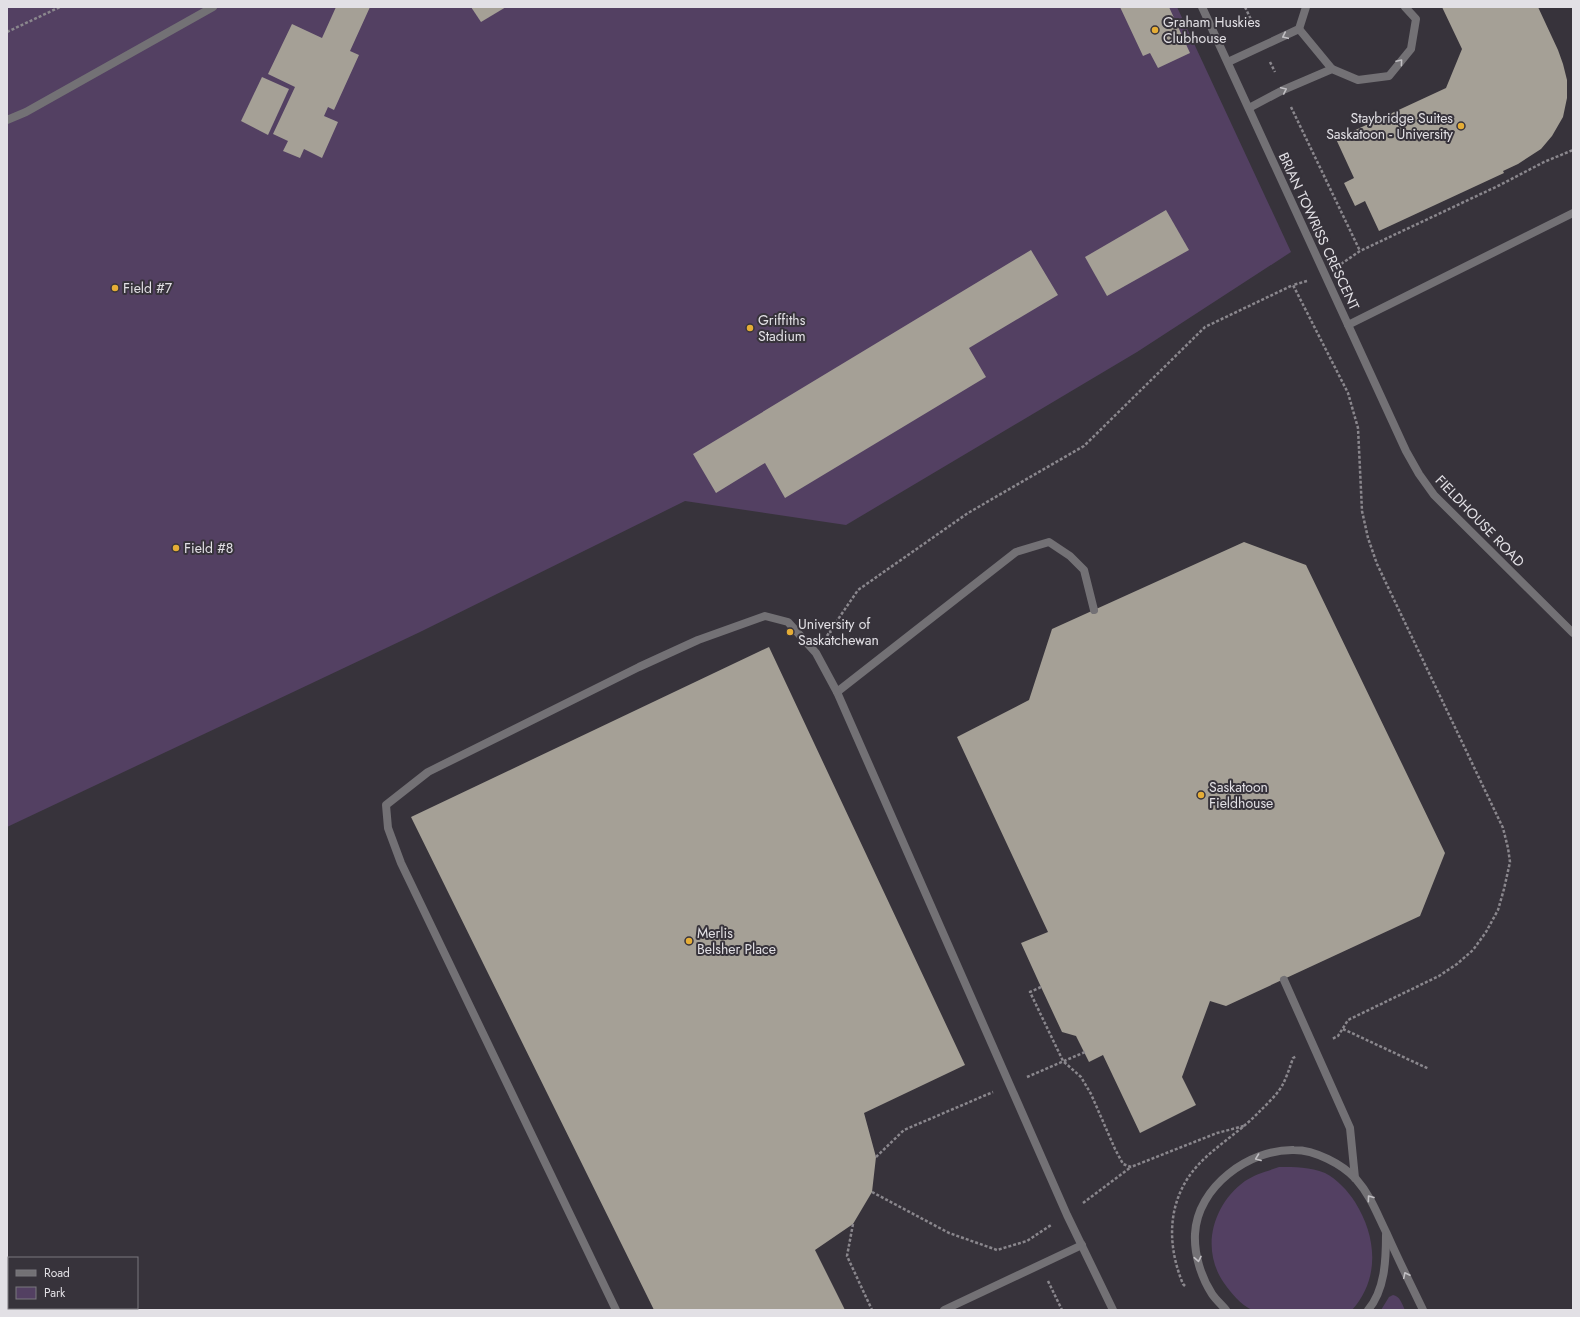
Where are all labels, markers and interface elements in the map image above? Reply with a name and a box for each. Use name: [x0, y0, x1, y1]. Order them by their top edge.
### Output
place label: Graham Huskies Clubhouse: [1163, 12, 1261, 48]
marker: Graham Huskies Clubhouse: [1150, 25, 1160, 35]
one-way arrow: [1282, 31, 1289, 39]
one-way arrow: [1396, 60, 1403, 67]
one-way arrow: [1279, 87, 1287, 95]
place label: Staybridge Suites Saskatoon - University: [1326, 108, 1454, 144]
marker: Staybridge Suites Saskatoon - University: [1456, 121, 1466, 131]
street label: BRIAN TOWRISS CRESCENT: [1274, 149, 1365, 314]
place label: Field #7: [123, 278, 173, 298]
marker: Field #7: [110, 283, 120, 293]
place label: Griffiths Stadium: [758, 310, 806, 346]
marker: Griffiths Stadium: [745, 323, 755, 333]
street label: FIELDHOUSE ROAD: [1431, 471, 1529, 571]
place label: Field #8: [184, 538, 233, 558]
marker: Field #8: [171, 543, 181, 553]
place label: University of Saskatchewan: [798, 614, 879, 650]
marker: University of Saskatchewan: [785, 627, 795, 637]
place label: Saskatoon Fieldhouse: [1209, 777, 1273, 813]
marker: Saskatoon Fieldhouse: [1196, 790, 1206, 800]
place label: Merlis Belsher Place: [697, 923, 776, 959]
marker: Merlis Belsher Place: [684, 936, 694, 946]
one-way arrow: [1255, 1153, 1262, 1161]
one-way arrow: [1367, 1195, 1374, 1202]
one-way arrow: [1193, 1256, 1201, 1262]
legend: [8, 1257, 138, 1309]
text: Road: [44, 1264, 70, 1282]
one-way arrow: [1403, 1271, 1411, 1279]
text: Park: [44, 1284, 66, 1302]

